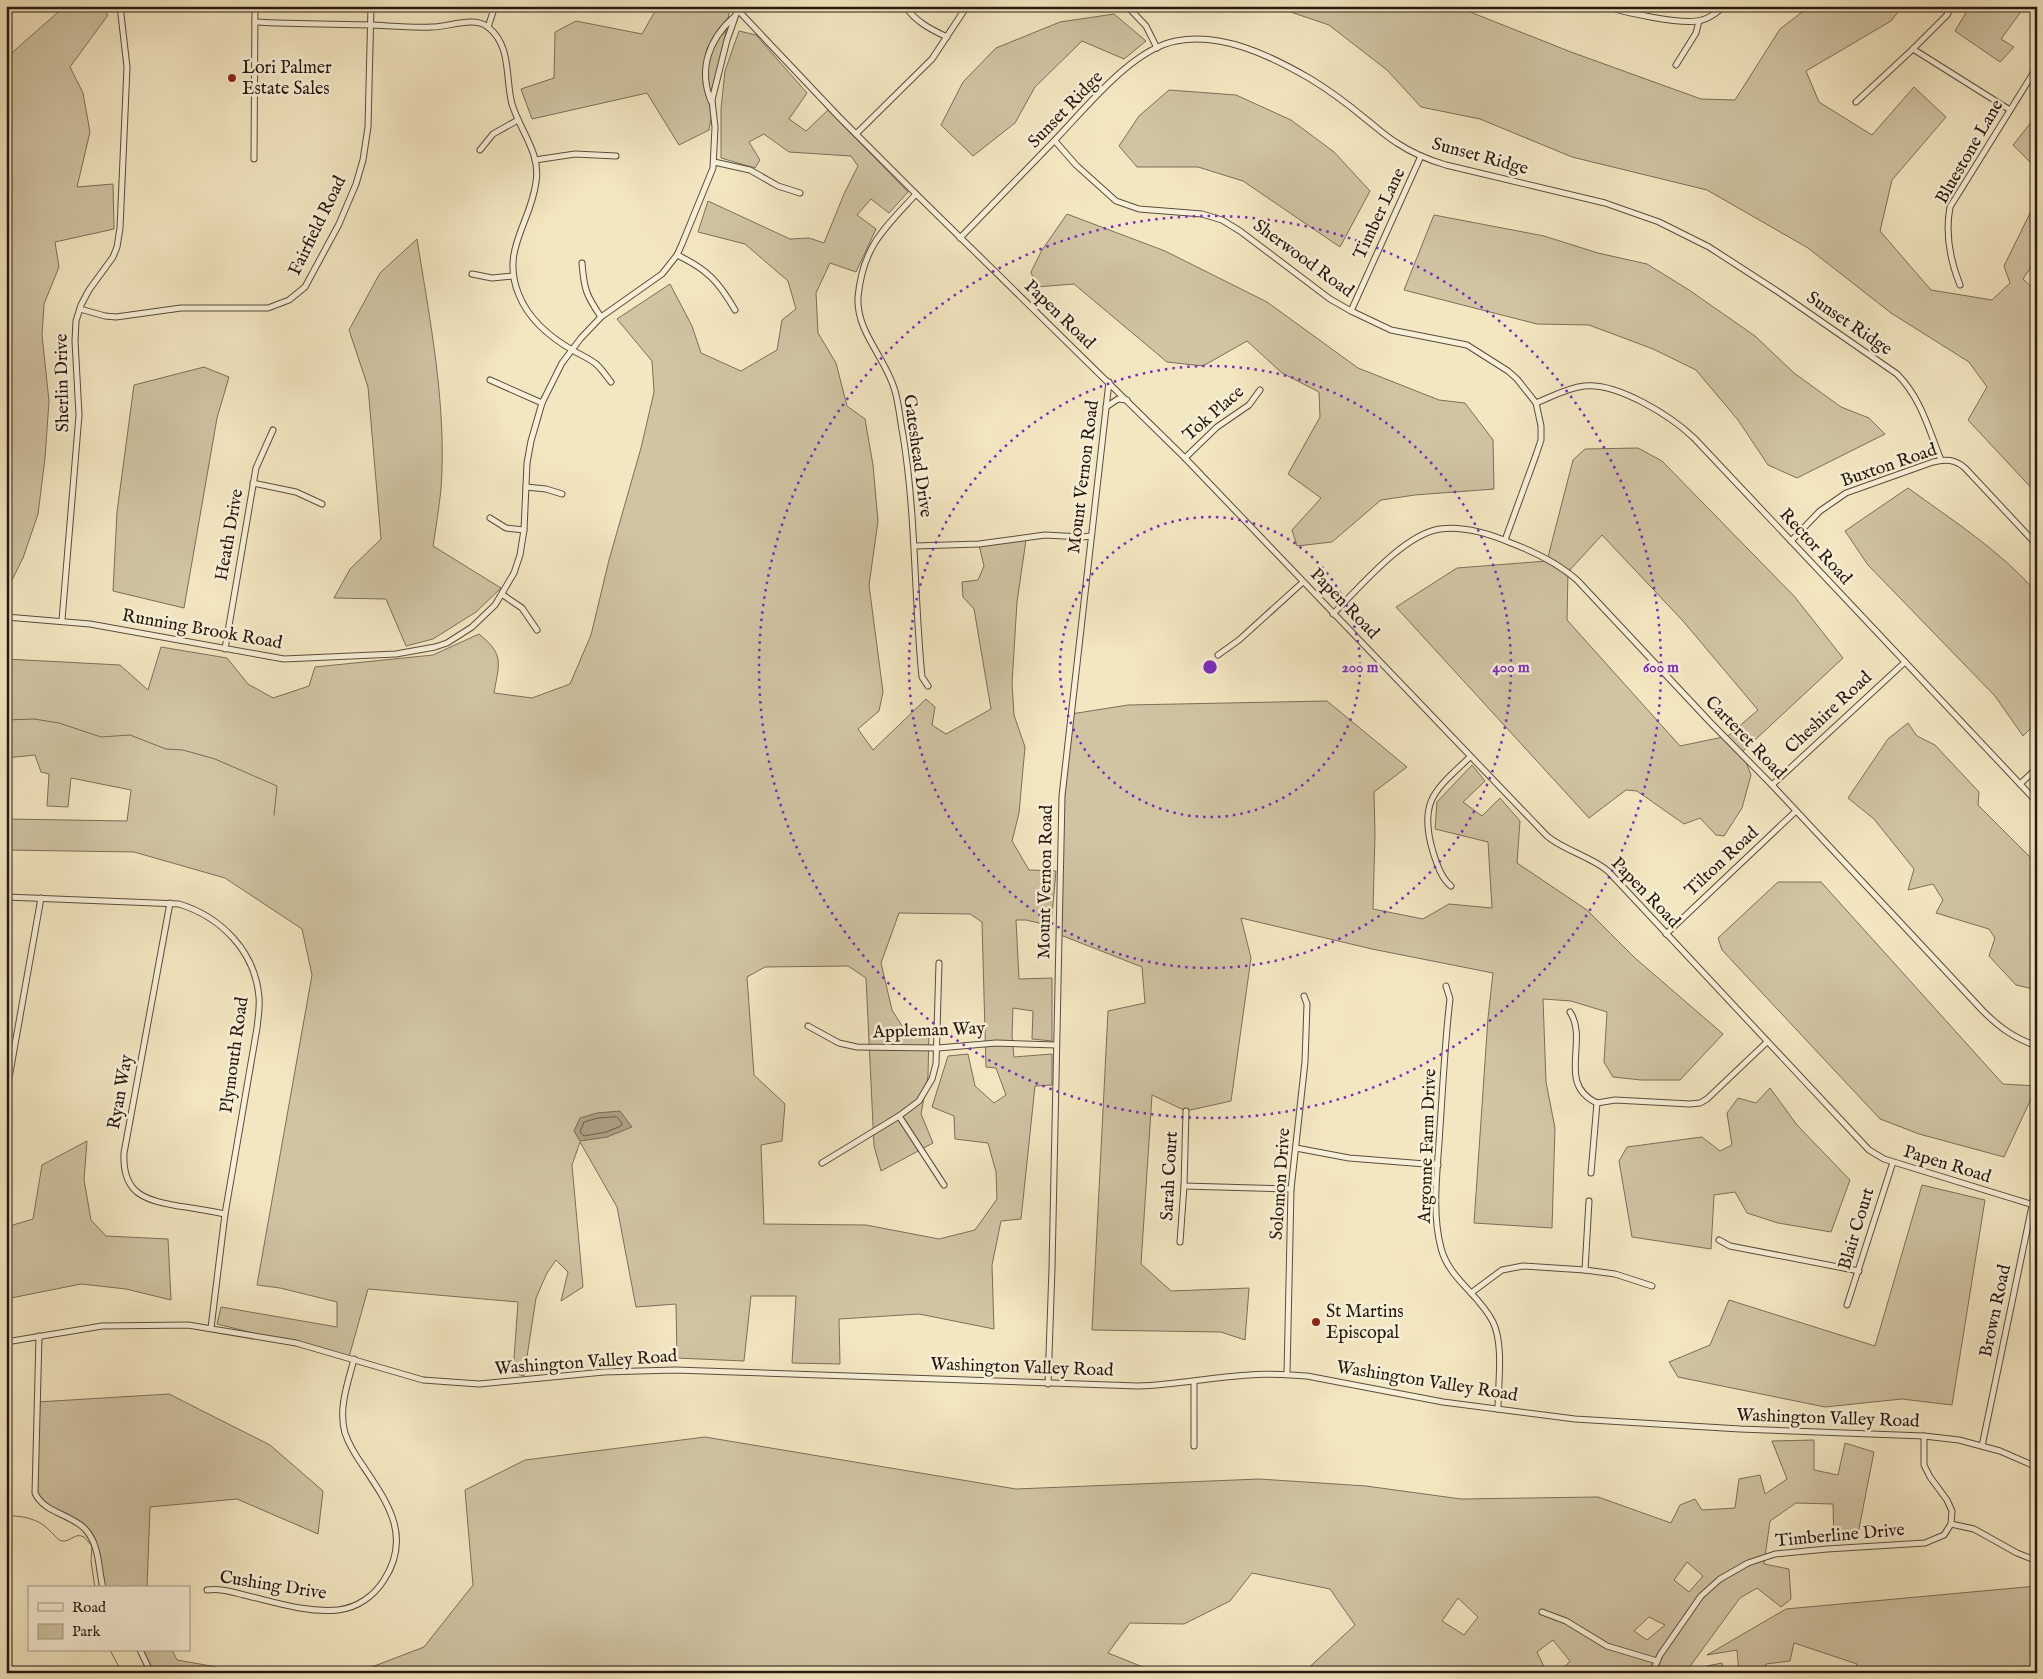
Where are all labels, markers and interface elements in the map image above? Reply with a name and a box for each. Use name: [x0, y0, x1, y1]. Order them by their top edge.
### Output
place label: Lori Palmer Estate Sales: [242, 57, 332, 101]
street label: Sunset Ridge: [1023, 66, 1109, 154]
marker: Lori Palmer Estate Sales: [226, 72, 238, 84]
street label: Bluestone Lane: [1931, 96, 2009, 208]
street label: Sunset Ridge: [1429, 133, 1531, 181]
street label: Timber Lane: [1349, 164, 1411, 264]
street label: Fairfield Road: [284, 172, 352, 280]
street label: Sherwood Road: [1248, 215, 1358, 303]
street label: Papen Road: [1019, 275, 1100, 355]
street label: Sunset Ridge: [1802, 287, 1896, 361]
street label: Sherlin Drive: [51, 333, 75, 433]
street label: Tok Place: [1179, 381, 1249, 447]
street label: Gateshead Drive: [897, 393, 937, 519]
street label: Mount Vernon Road: [1063, 399, 1105, 555]
street label: Buxton Road: [1838, 439, 1940, 493]
street label: Heath Drive: [211, 487, 249, 583]
street label: Rector Road: [1774, 504, 1857, 590]
street label: Papen Road: [1304, 564, 1384, 645]
street label: Running Brook Road: [120, 605, 284, 655]
centre of rings: [1201, 658, 1219, 676]
text: 200 m: [1342, 658, 1379, 677]
text: 400 m: [1493, 658, 1530, 677]
text: 600 m: [1643, 658, 1679, 677]
street label: Cheshire Road: [1781, 667, 1878, 759]
street label: Carteret Road: [1699, 691, 1791, 785]
street label: Mount Vernon Road: [1033, 804, 1059, 959]
street label: Tilton Road: [1680, 822, 1764, 902]
street label: Papen Road: [1605, 853, 1685, 934]
street label: Plymouth Road: [215, 995, 255, 1115]
street label: Appleman Way: [871, 1018, 986, 1044]
street label: Ryan Way: [103, 1053, 139, 1131]
street label: Argonne Farm Drive: [1414, 1068, 1442, 1225]
street label: Solomon Drive: [1266, 1127, 1296, 1241]
street label: Sarah Court: [1156, 1131, 1184, 1221]
street label: Papen Road: [1900, 1141, 1994, 1189]
street label: Blair Court: [1834, 1185, 1880, 1273]
street label: Brown Road: [1975, 1262, 2017, 1359]
place label: St Martins Episcopal: [1326, 1301, 1404, 1345]
marker: St Martins Episcopal: [1310, 1316, 1322, 1328]
street label: Washington Valley Road: [494, 1345, 679, 1381]
street label: Washington Valley Road: [930, 1353, 1114, 1383]
street label: Washington Valley Road: [1335, 1356, 1520, 1408]
street label: Washington Valley Road: [1736, 1404, 1920, 1434]
street label: Timberline Drive: [1774, 1519, 1906, 1553]
street label: Cushing Drive: [218, 1566, 328, 1606]
legend: [28, 1586, 190, 1652]
text: Road: [72, 1598, 107, 1617]
text: Park: [72, 1622, 102, 1641]

